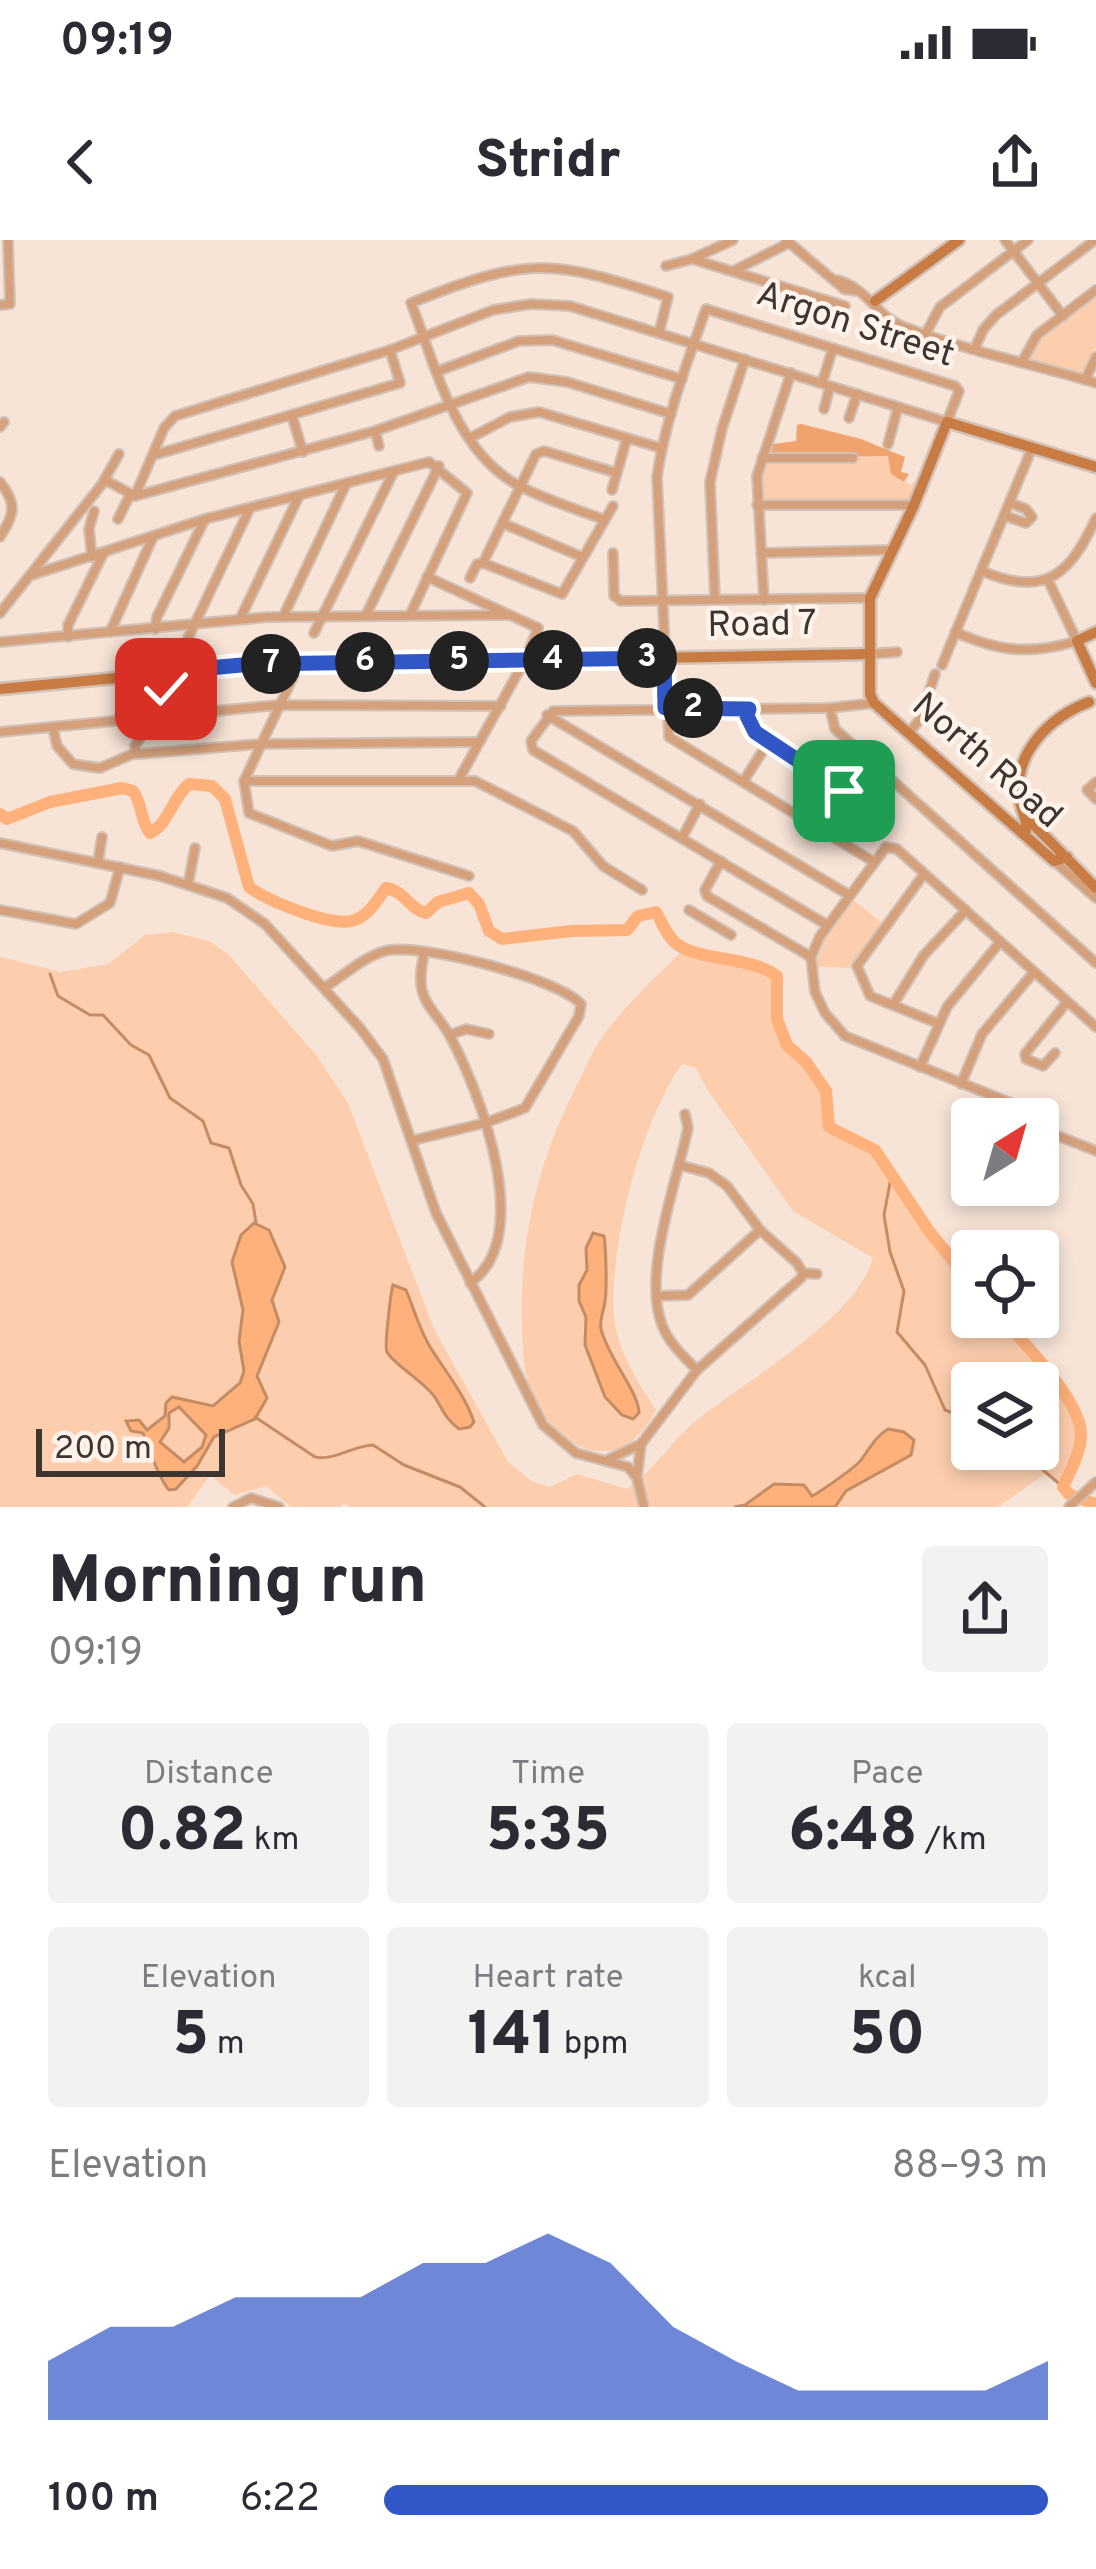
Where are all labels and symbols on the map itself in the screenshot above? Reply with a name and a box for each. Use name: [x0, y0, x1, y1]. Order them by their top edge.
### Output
street label: Argon Street: [750, 272, 960, 380]
street label: Road 7: [707, 602, 817, 650]
pin: 3: [617, 628, 677, 688]
pin: 4: [523, 630, 583, 690]
pin: 5: [429, 631, 489, 691]
pin: 6: [335, 632, 395, 692]
pin: 7: [241, 634, 301, 694]
pin: [115, 638, 217, 740]
pin: 2: [663, 678, 723, 738]
street label: North Road: [901, 684, 1071, 840]
pin: [793, 740, 895, 842]
north arrow: [951, 1098, 1059, 1206]
scale bar: [36, 1423, 225, 1476]

